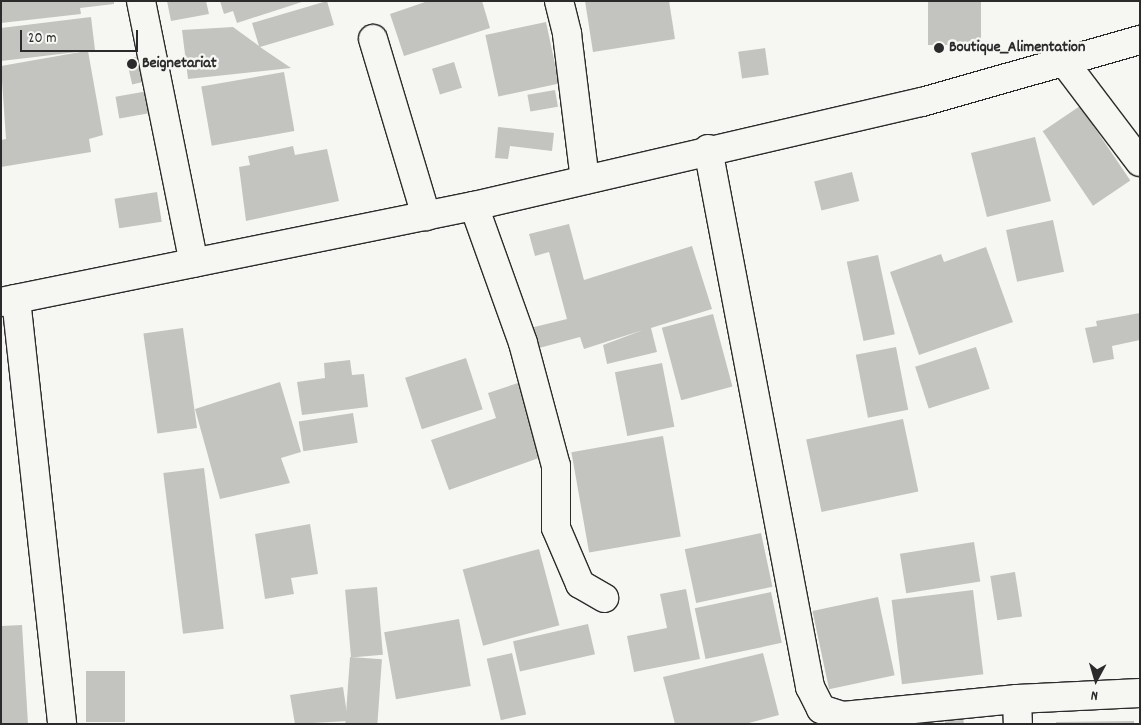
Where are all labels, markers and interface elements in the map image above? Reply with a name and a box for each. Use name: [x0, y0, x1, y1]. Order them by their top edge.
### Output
scale bar: [22, 20, 140, 52]
text: 20 m: [28, 28, 56, 50]
place label: Boutique_Alimentation: [949, 38, 1085, 58]
marker: Boutique_Alimentation: [933, 42, 945, 54]
place label: Beignetariat: [142, 54, 217, 74]
marker: Beignetariat: [126, 58, 138, 70]
north arrow: [1071, 655, 1121, 705]
text: N: [1090, 685, 1099, 705]

